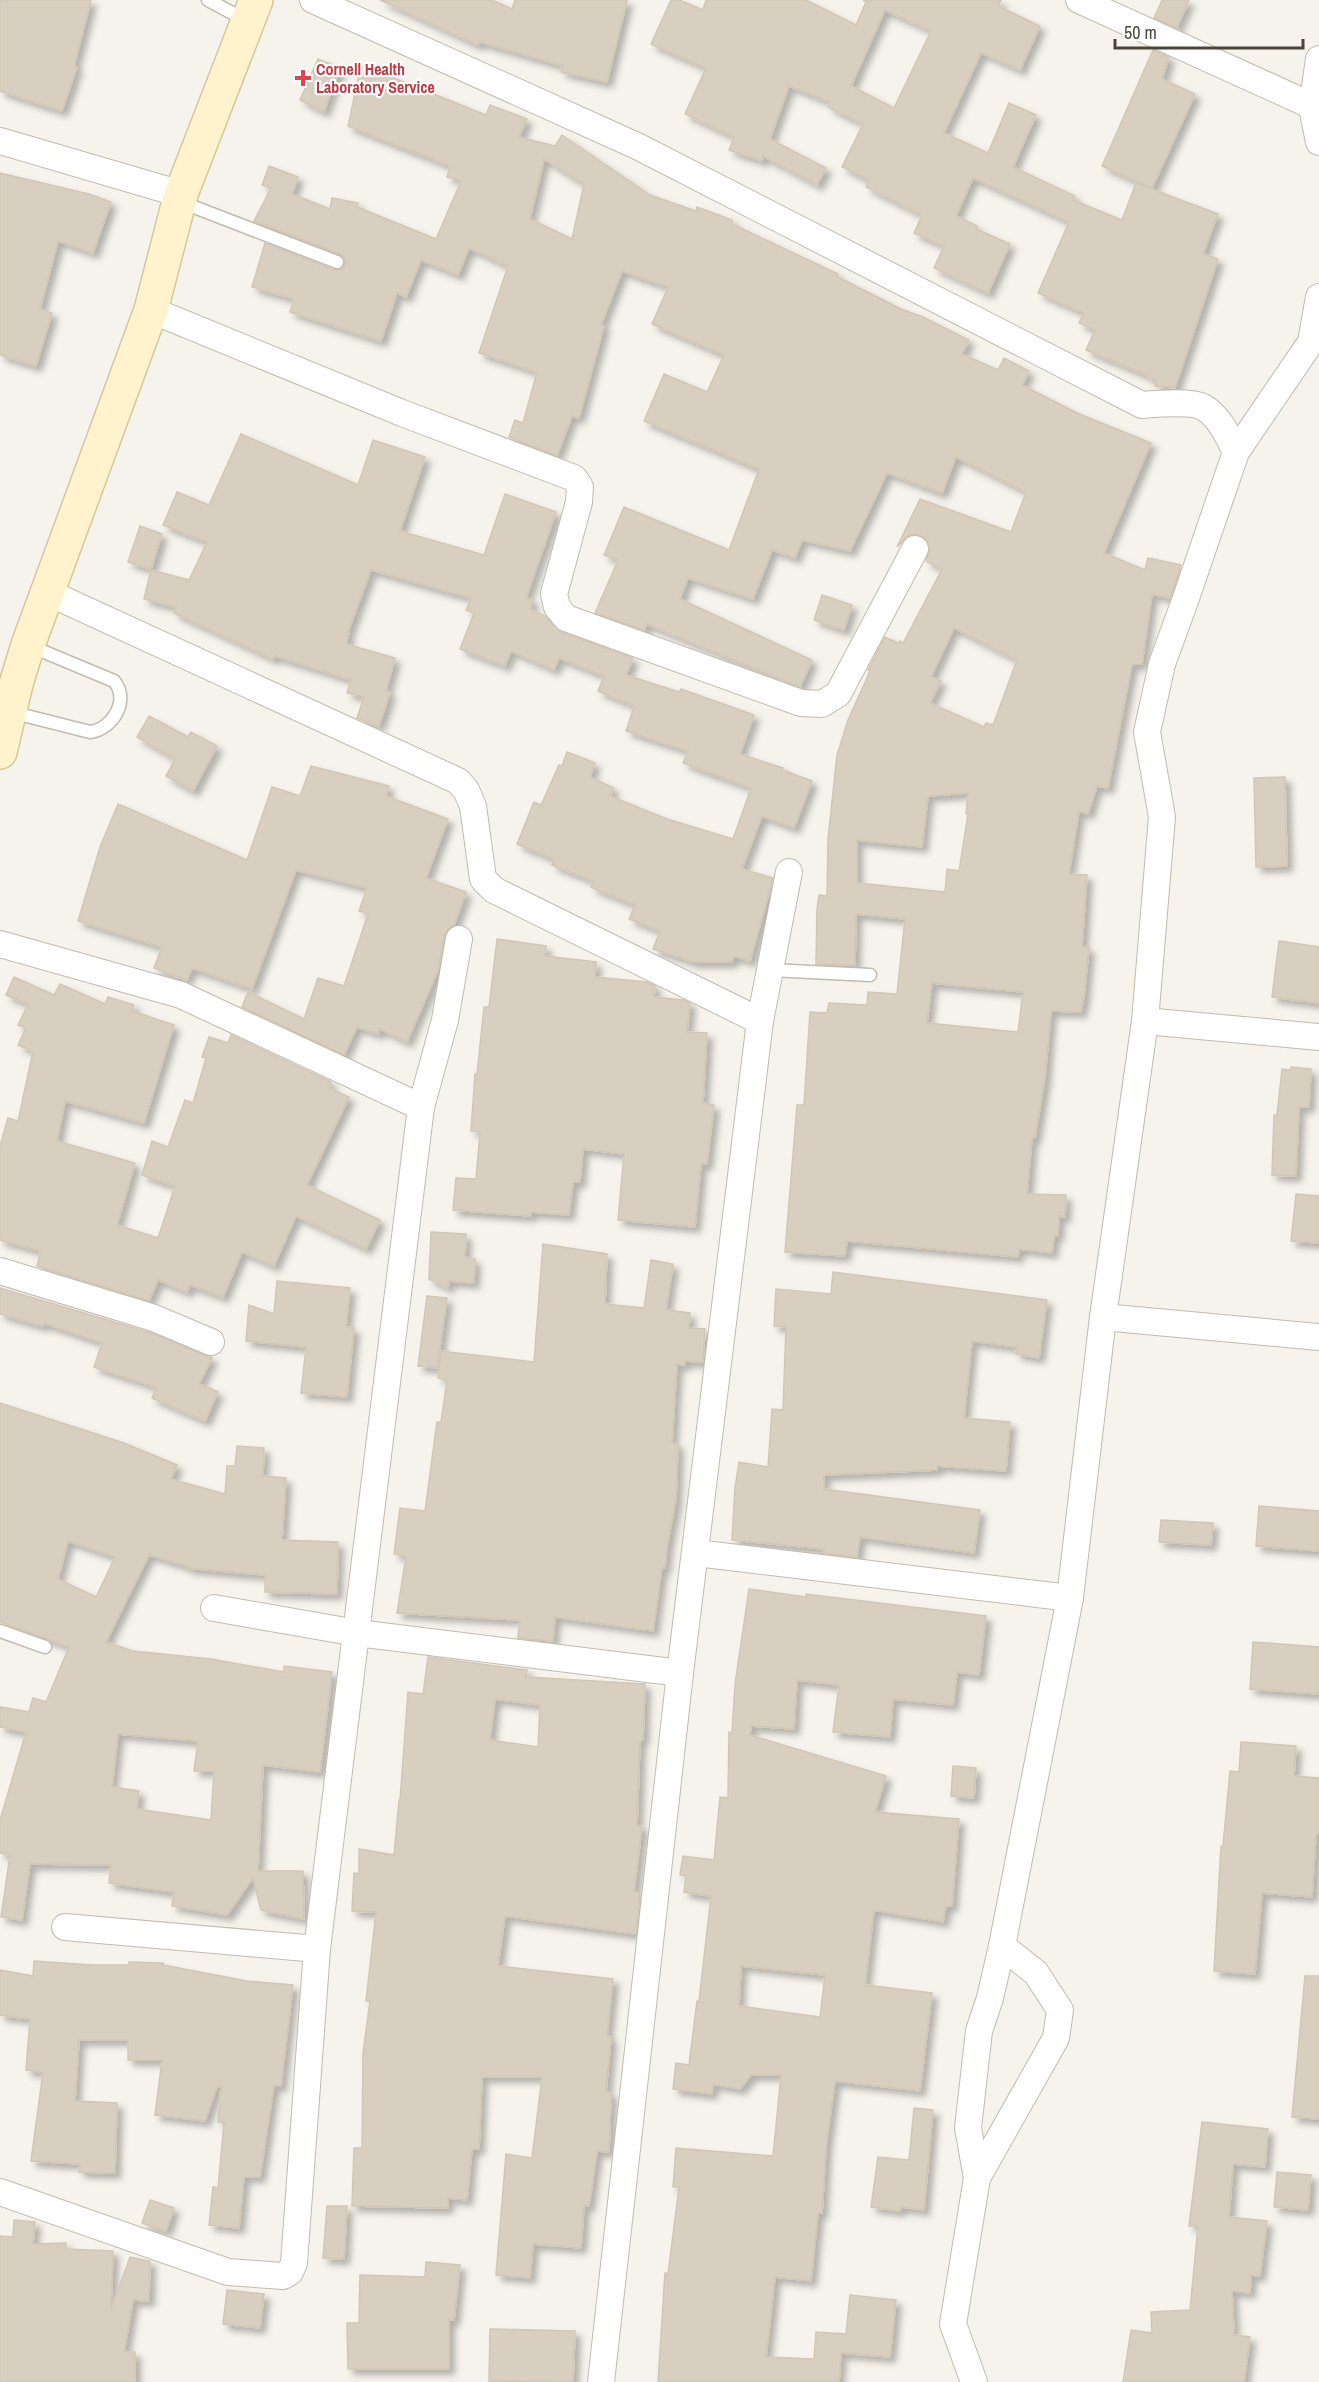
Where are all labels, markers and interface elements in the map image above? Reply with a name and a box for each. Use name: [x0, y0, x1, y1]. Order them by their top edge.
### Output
scale bar: [1115, 12, 1302, 50]
text: 50 m: [1124, 20, 1157, 45]
place label: Cornell Health Laboratory Service: [316, 58, 435, 98]
marker: Cornell Health Laboratory Service: [294, 69, 312, 87]

